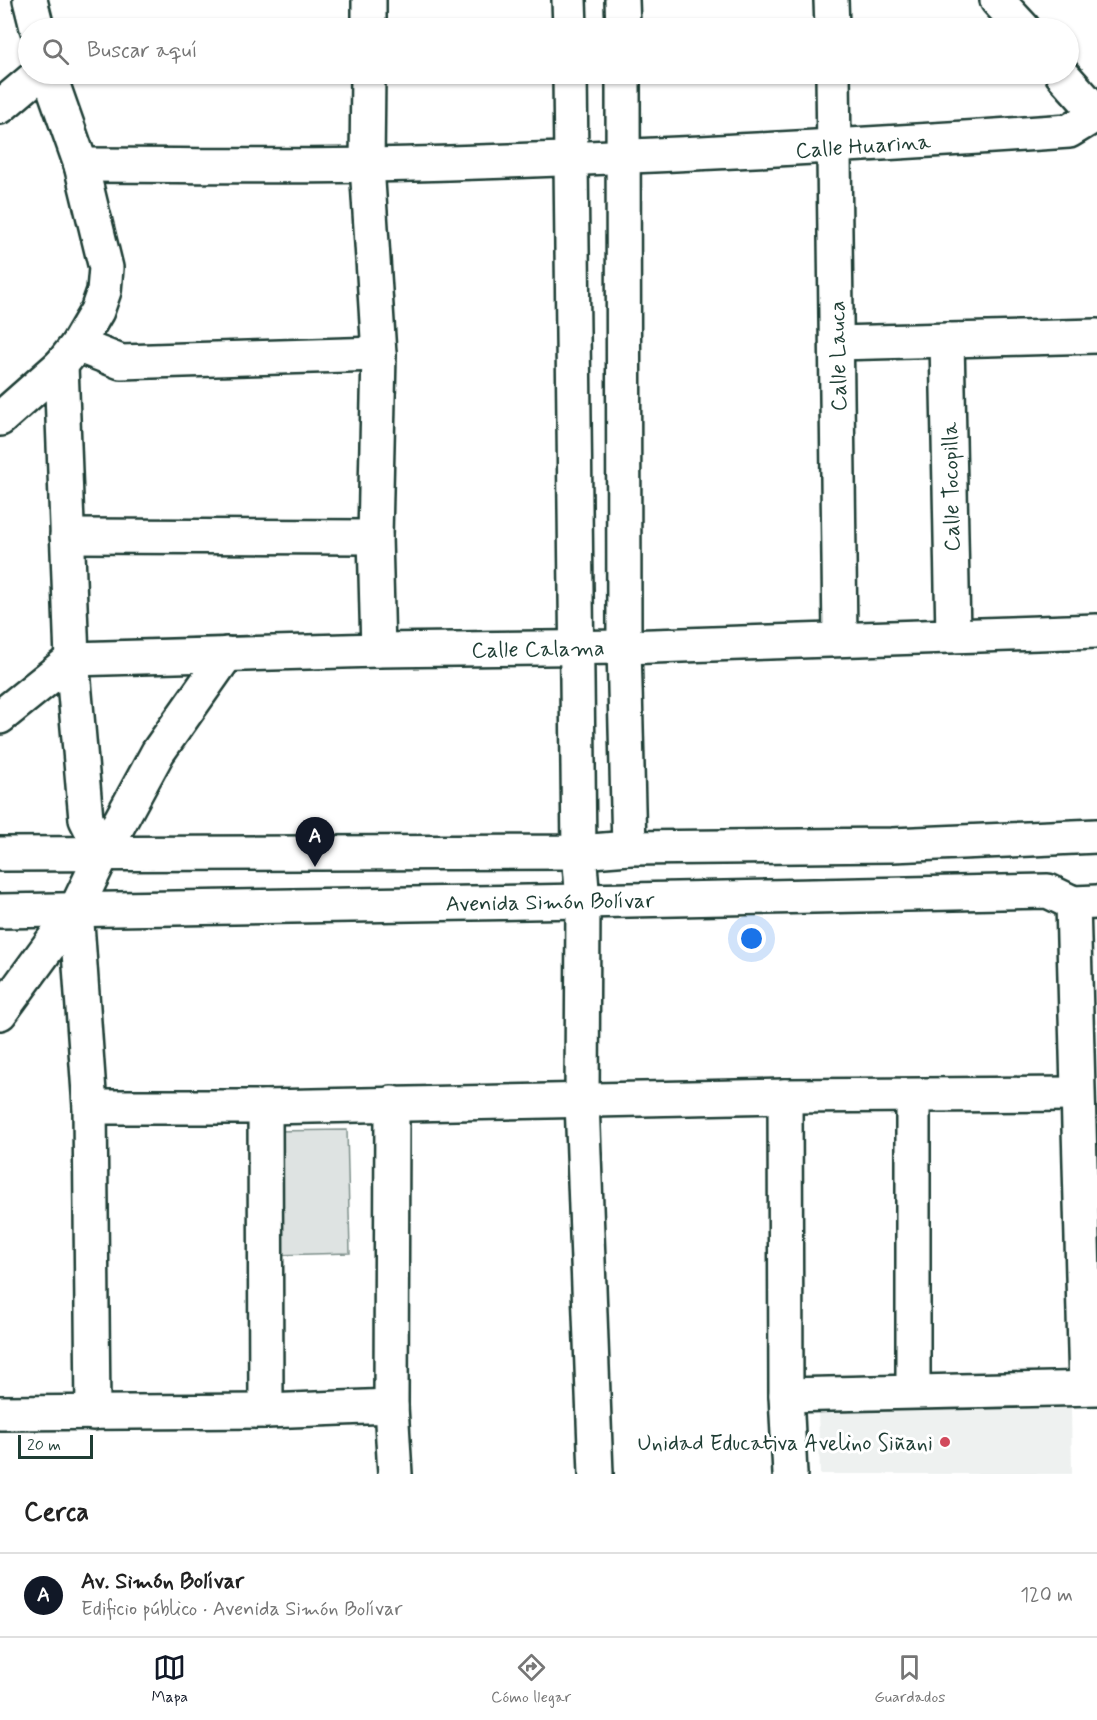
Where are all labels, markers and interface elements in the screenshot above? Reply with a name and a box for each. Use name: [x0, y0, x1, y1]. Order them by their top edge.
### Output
search box: [18, 18, 1079, 84]
icon: search: [39, 35, 72, 68]
text: Buscar aquí: [87, 37, 198, 65]
street label: Calle Huarina: [795, 128, 932, 166]
street label: Calle Lauca: [824, 300, 854, 412]
street label: Calle Tocopilla: [937, 421, 967, 552]
street label: Calle Calama: [471, 635, 605, 665]
pin: A: [296, 818, 334, 867]
street label: Avenida Simón Bolívar: [445, 887, 656, 919]
your location: [737, 924, 766, 953]
place label: Unidad Educativa Avelino Siñani: [638, 1430, 933, 1458]
scale bar: [18, 1432, 93, 1460]
text: 20 m: [27, 1435, 61, 1456]
marker: Unidad Educativa Avelino Siñani: [938, 1435, 952, 1449]
text: Cerca: [24, 1496, 89, 1530]
text: Av. Simón Bolívar: [81, 1568, 244, 1596]
text: A: [37, 1582, 50, 1609]
text: 120 m: [1020, 1582, 1073, 1609]
text: Edificio público · Avenida Simón Bolívar: [81, 1596, 403, 1623]
tab: Mapa: [152, 1651, 188, 1708]
tab: Cómo llegar: [491, 1651, 571, 1708]
tab: Guardados: [874, 1651, 945, 1708]

